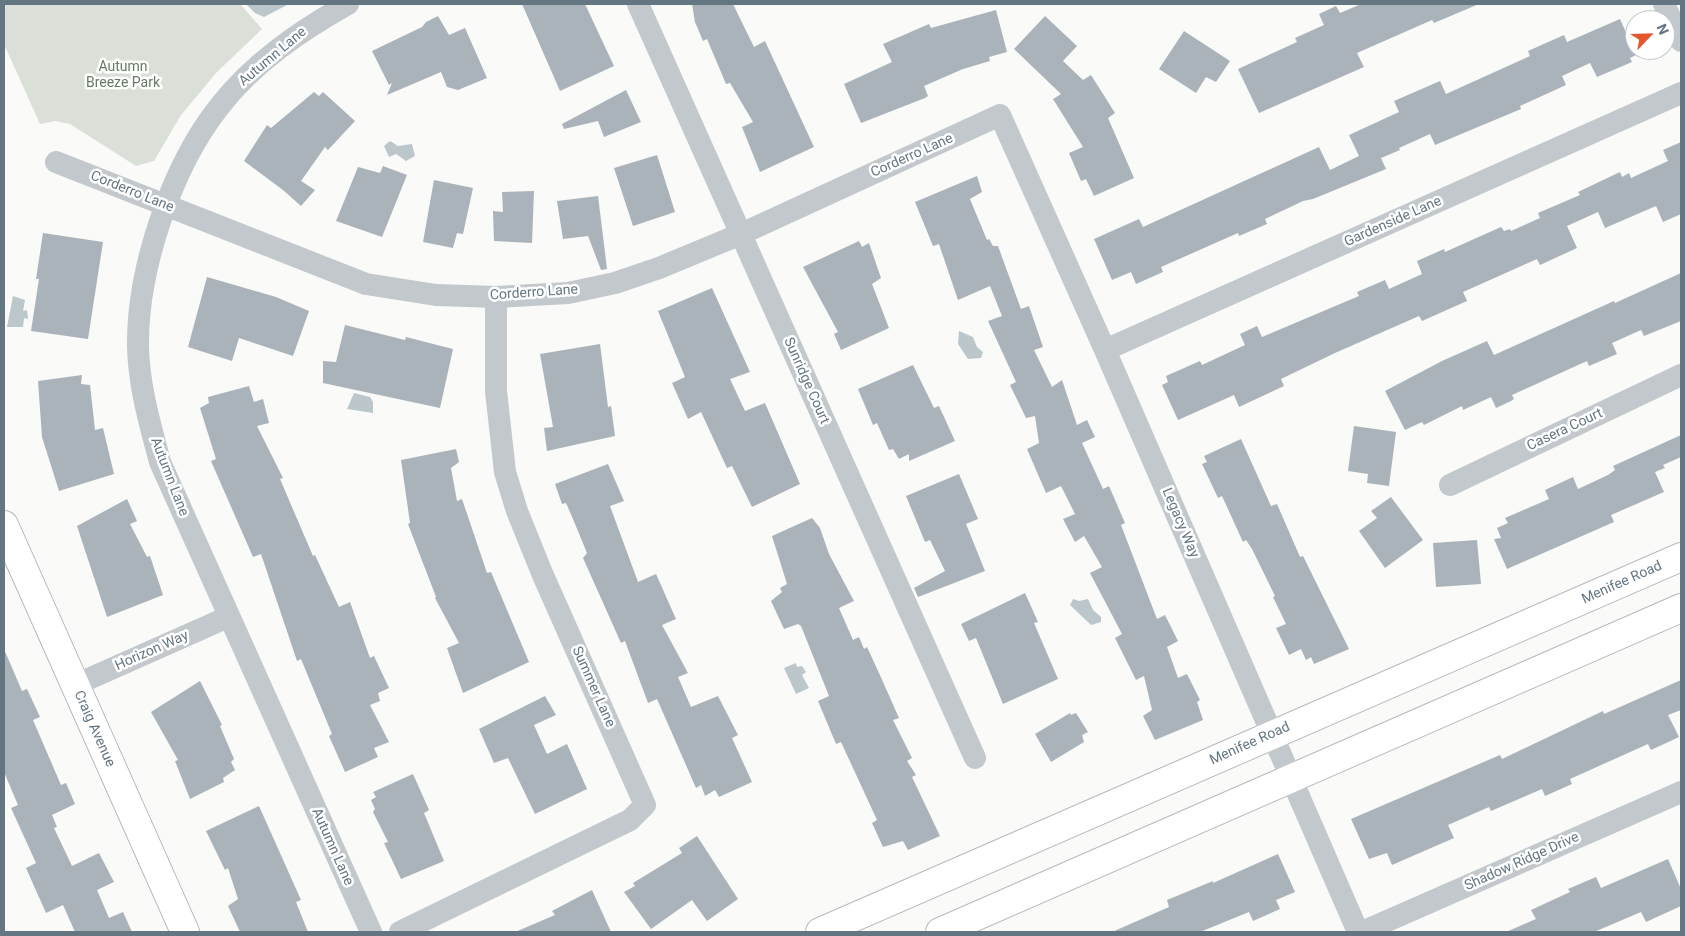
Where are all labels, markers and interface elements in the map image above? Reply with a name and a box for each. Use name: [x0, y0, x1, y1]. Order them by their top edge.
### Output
north arrow: [1625, 10, 1675, 60]
text: N: [1653, 22, 1672, 37]
street label: Autumn Lane: [236, 24, 310, 90]
park label: Autumn Breeze Park: [86, 59, 160, 92]
street label: Corderro Lane: [868, 130, 956, 182]
street label: Corderro Lane: [88, 168, 176, 216]
street label: Gardenside Lane: [1342, 193, 1444, 251]
street label: Corderro Lane: [489, 282, 579, 304]
street label: Sunridge Court: [779, 335, 833, 427]
street label: Casera Court: [1525, 405, 1605, 455]
street label: Autumn Lane: [146, 435, 192, 519]
street label: Legacy Way: [1158, 486, 1202, 560]
street label: Menifee Road: [1579, 558, 1665, 608]
street label: Horizon Way: [113, 627, 191, 675]
street label: Summer Lane: [568, 644, 618, 730]
street label: Craig Avenue: [70, 688, 118, 770]
street label: Menifee Road: [1207, 719, 1293, 769]
street label: Autumn Lane: [307, 806, 357, 888]
street label: Shadow Ridge Drive: [1462, 829, 1582, 895]

